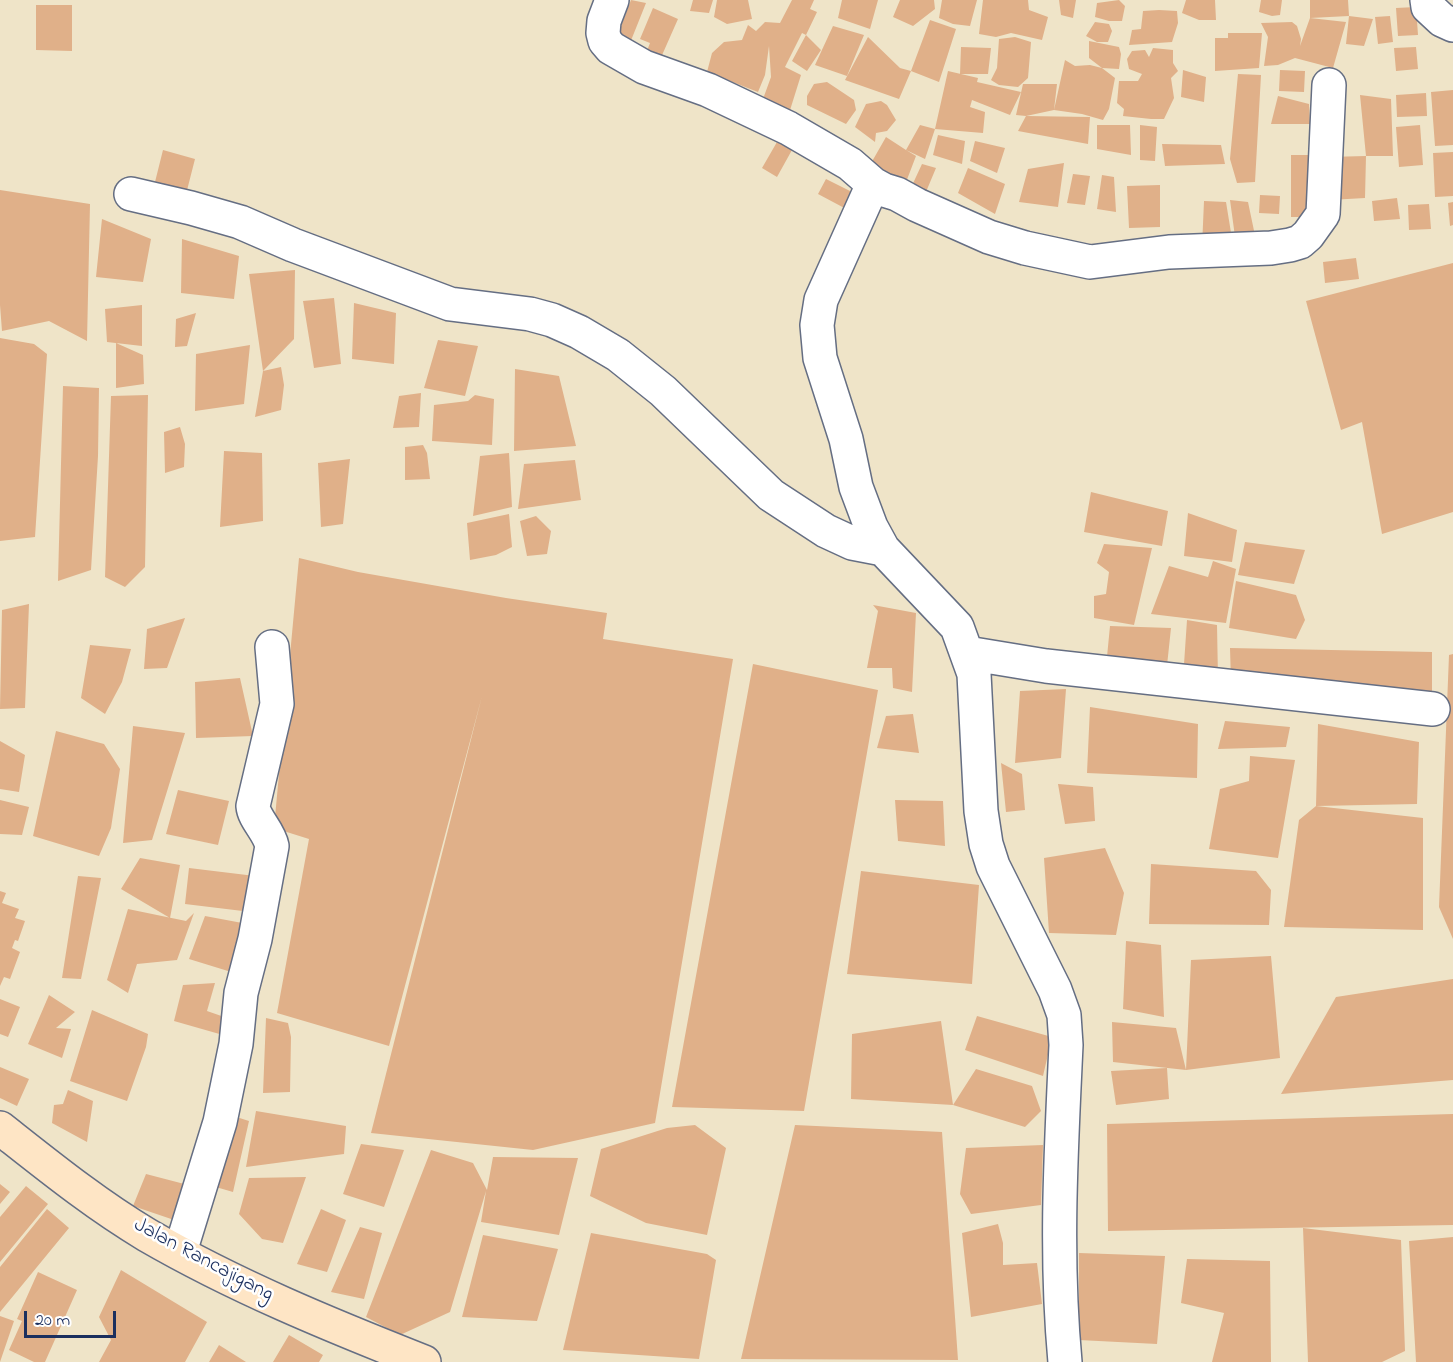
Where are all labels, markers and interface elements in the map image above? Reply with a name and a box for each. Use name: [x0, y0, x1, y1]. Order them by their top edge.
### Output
street label: Jalan Rancajigang: [129, 1214, 277, 1308]
scale bar: [27, 1299, 118, 1337]
text: 20 m: [35, 1308, 70, 1334]

